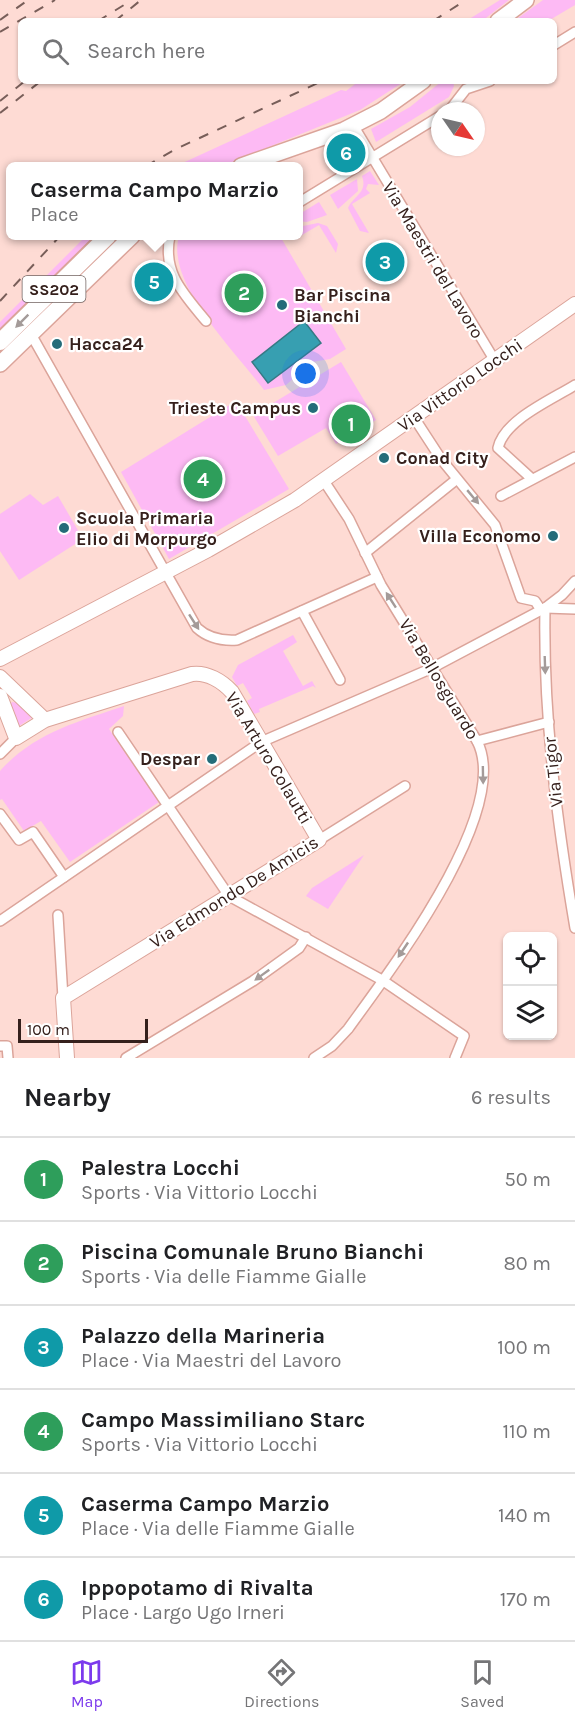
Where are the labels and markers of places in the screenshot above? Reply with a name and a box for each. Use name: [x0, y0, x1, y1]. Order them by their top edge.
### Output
pin: 6: [326, 130, 366, 176]
pin: 3: [366, 240, 404, 284]
pin: 5: [134, 260, 174, 304]
pin: 2: [224, 270, 264, 316]
place label: Bar Piscina Bianchi: [294, 284, 391, 327]
marker: Bar Piscina Bianchi: [275, 298, 289, 312]
place label: Hacca24: [69, 333, 144, 355]
marker: Hacca24: [50, 337, 64, 351]
place label: Trieste Campus: [169, 397, 301, 419]
marker: Trieste Campus: [306, 401, 320, 415]
pin: 1: [332, 402, 370, 446]
place label: Conad City: [396, 447, 488, 469]
marker: Conad City: [377, 451, 391, 465]
pin: 4: [184, 456, 222, 502]
place label: Scuola Primaria Elio di Morpurgo: [76, 507, 217, 550]
marker: Scuola Primaria Elio di Morpurgo: [57, 521, 71, 535]
place label: Villa Economo: [419, 525, 541, 547]
marker: Villa Economo: [546, 529, 560, 543]
place label: Despar: [140, 748, 200, 770]
marker: Despar: [205, 752, 219, 766]

